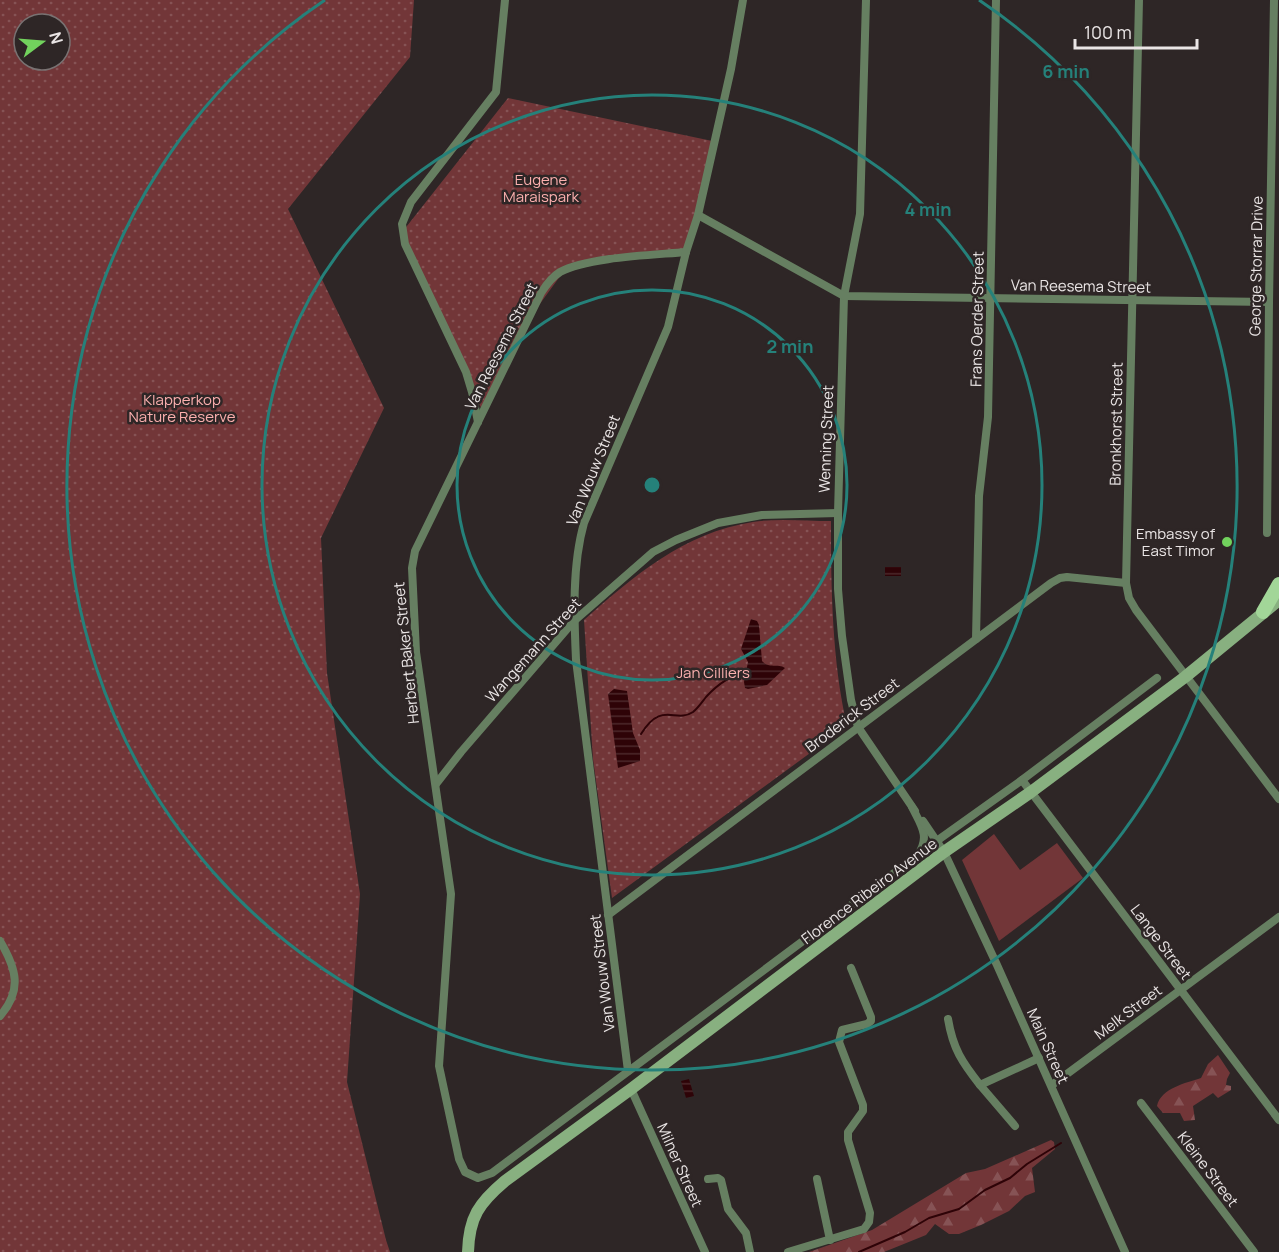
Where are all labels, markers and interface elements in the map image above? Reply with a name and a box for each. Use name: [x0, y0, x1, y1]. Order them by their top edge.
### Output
north arrow: [12, 12, 72, 72]
scale bar: [1075, 12, 1196, 50]
text: 100 m: [1084, 20, 1132, 44]
text: N: [44, 29, 69, 46]
text: 6 min: [1042, 59, 1090, 83]
park label: Eugene Maraispark: [503, 169, 579, 207]
street label: George Storrar Drive: [1244, 196, 1268, 336]
text: 4 min: [904, 197, 952, 221]
street label: Frans Oerder Street: [965, 251, 989, 387]
street label: Van Reesema Street: [1011, 274, 1151, 298]
street label: Van Reesema Street: [460, 279, 542, 413]
text: 2 min: [767, 334, 813, 358]
street label: Bronkhorst Street: [1104, 362, 1128, 486]
street label: Wenning Street: [814, 385, 838, 493]
park label: Klapperkop Nature Reserve: [129, 389, 236, 427]
street label: Van Wouw Street: [561, 411, 625, 529]
centre of rings: [642, 475, 662, 495]
place label: Embassy of East Timor: [1136, 523, 1216, 561]
marker: Embassy of East Timor: [1220, 535, 1234, 549]
street label: Herbert Baker Street: [388, 581, 424, 725]
street label: Wangemann Street: [480, 593, 586, 707]
park label: Jan Cilliers: [676, 662, 750, 683]
street label: Broderick Street: [801, 673, 903, 757]
street label: Florence Ribeiro Avenue: [797, 833, 941, 949]
street label: Lange Street: [1126, 900, 1196, 984]
street label: Van Wouw Street: [584, 913, 620, 1033]
street label: Melk Street: [1090, 980, 1166, 1044]
street label: Main Street: [1022, 1005, 1074, 1087]
street label: Milner Street: [652, 1120, 708, 1210]
street label: Kleine Street: [1173, 1127, 1243, 1211]

